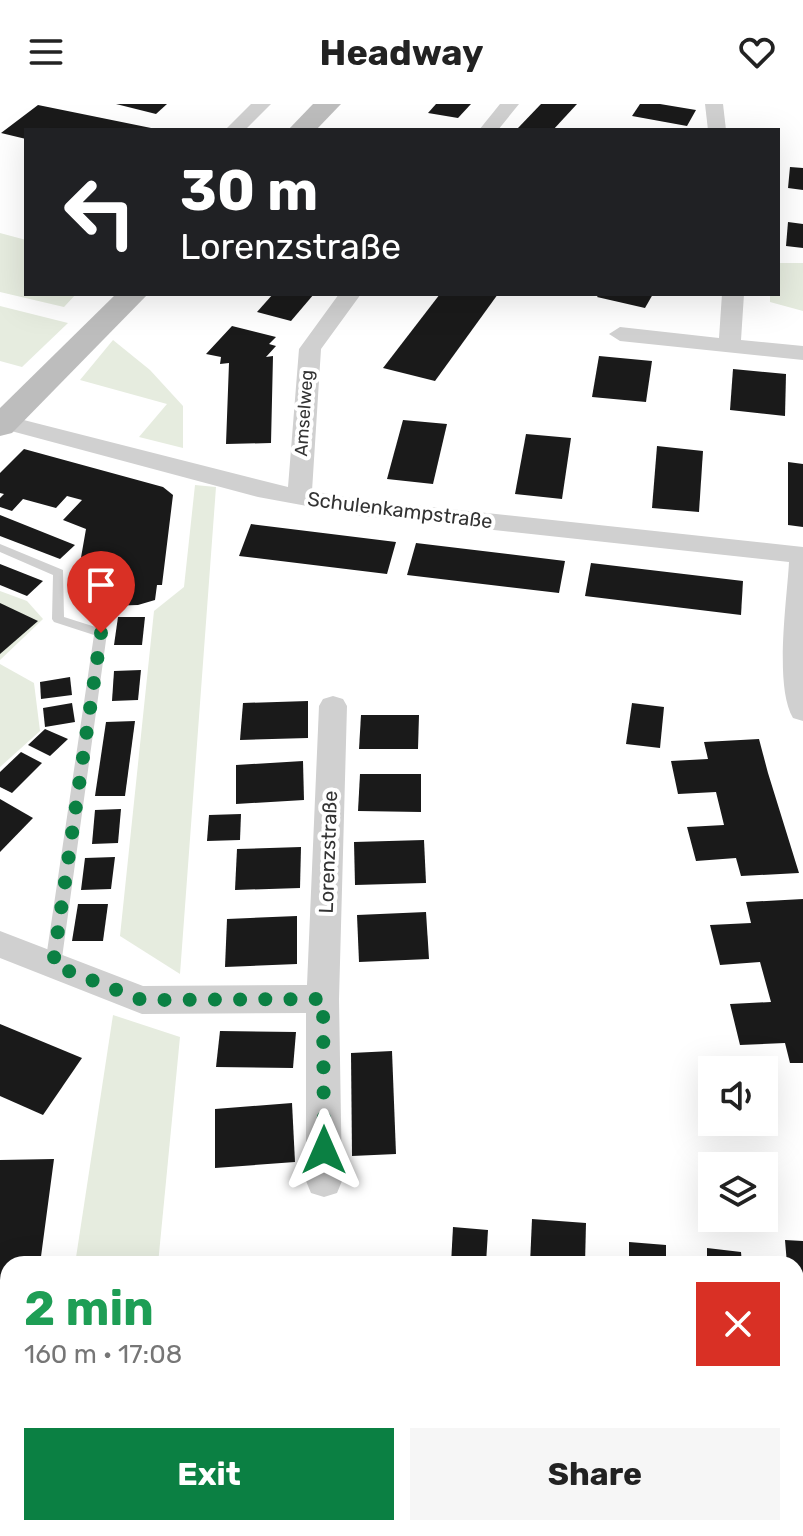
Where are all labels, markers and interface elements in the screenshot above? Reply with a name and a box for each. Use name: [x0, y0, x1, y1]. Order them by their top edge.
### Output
icon: menu: [24, 30, 68, 74]
icon: heart: [735, 30, 779, 74]
text: Headway: [320, 31, 483, 74]
text: 30 m: [180, 158, 318, 224]
icon: left: [48, 160, 152, 264]
text: Lorenzstraße: [180, 225, 401, 268]
street label: Amselweg: [290, 369, 318, 457]
street label: Schulenkampstraße: [306, 487, 494, 533]
pin: [67, 551, 135, 633]
icon: arrive: [79, 563, 123, 607]
street label: Lorenzstraße: [314, 790, 342, 914]
map controls: [698, 1056, 778, 1232]
button: sound: [698, 1056, 778, 1136]
position arrow: [282, 1108, 366, 1192]
button: layers: [698, 1152, 778, 1232]
text: 2 min: [24, 1280, 154, 1337]
button: close: [696, 1282, 780, 1366]
text: 160 m · 17:08: [24, 1339, 182, 1370]
button: Exit: [24, 1428, 394, 1520]
button: Share: [410, 1428, 780, 1520]

